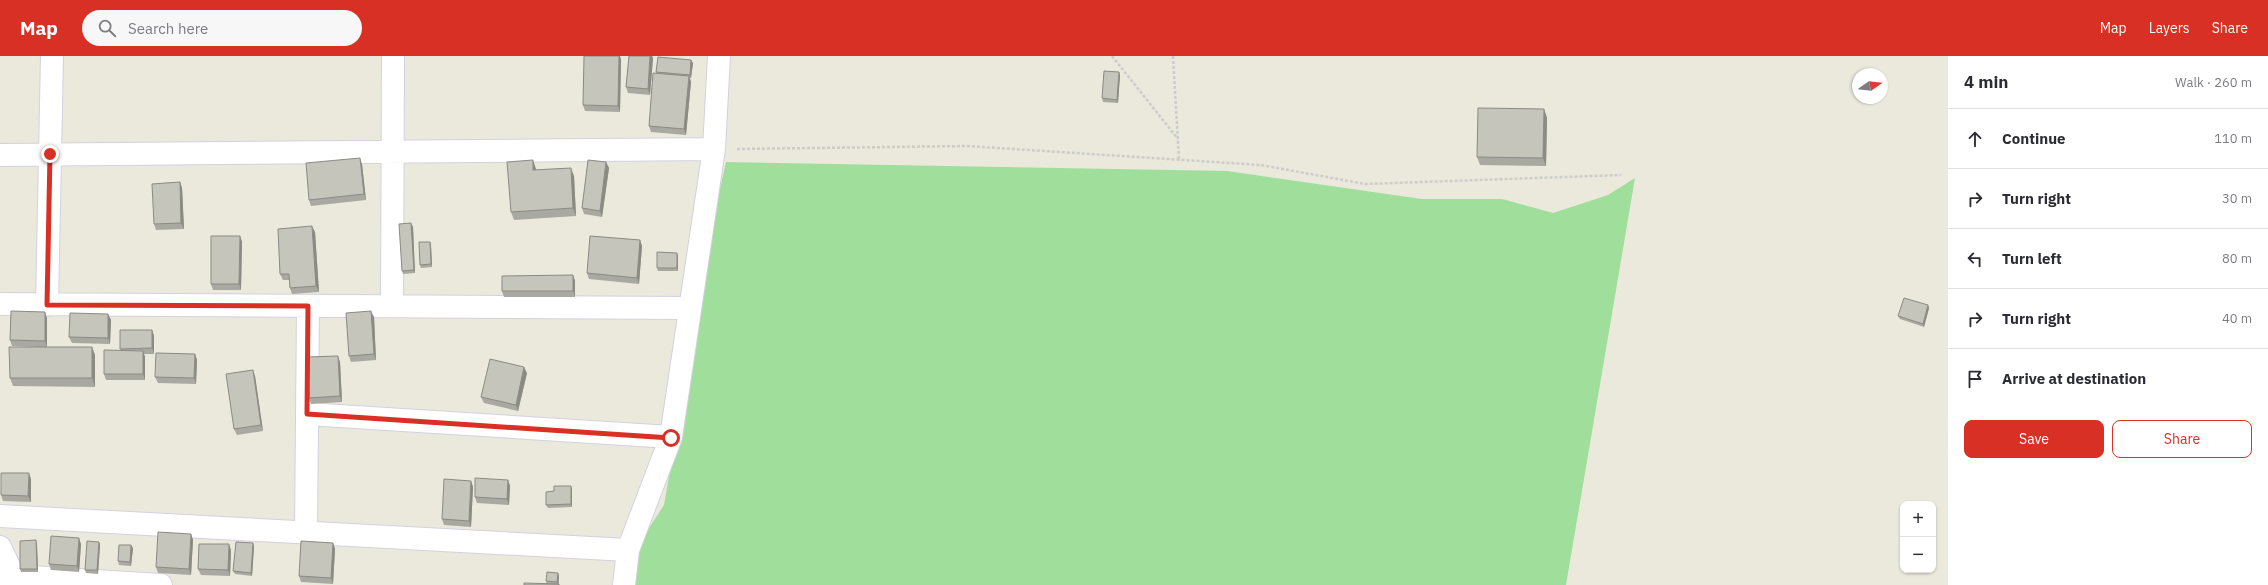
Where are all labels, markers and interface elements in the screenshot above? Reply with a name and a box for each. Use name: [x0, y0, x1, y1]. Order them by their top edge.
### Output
search box: [82, 10, 362, 46]
text: Map: [20, 16, 58, 40]
icon: search: [96, 17, 118, 39]
text: Search here: [128, 19, 208, 38]
text: Map: [2100, 19, 2127, 37]
text: Layers: [2149, 19, 2190, 37]
text: Share: [2212, 19, 2248, 37]
north arrow: [1852, 68, 1888, 104]
text: 4 min: [1964, 71, 2008, 93]
text: Walk · 260 m: [2175, 74, 2252, 91]
icon: ahead: [1964, 128, 1986, 150]
text: Continue: [2002, 129, 2066, 148]
text: 110 m: [2214, 130, 2252, 147]
route end: [41, 145, 59, 163]
icon: right: [1964, 188, 1986, 210]
text: Turn right: [2002, 189, 2071, 208]
text: 30 m: [2222, 190, 2252, 207]
icon: left: [1964, 248, 1986, 270]
text: Turn left: [2002, 249, 2062, 268]
text: 80 m: [2222, 250, 2252, 267]
icon: right: [1964, 308, 1986, 330]
text: Turn right: [2002, 309, 2071, 328]
text: 40 m: [2222, 310, 2252, 327]
icon: arrive: [1964, 368, 1986, 390]
text: Arrive at destination: [2002, 369, 2146, 388]
button: Save: [1964, 420, 2104, 458]
button: Share: [2112, 420, 2252, 458]
route start: [662, 429, 680, 447]
map controls: [1900, 501, 1936, 573]
button: +: [1900, 501, 1936, 537]
button: −: [1900, 537, 1936, 573]

